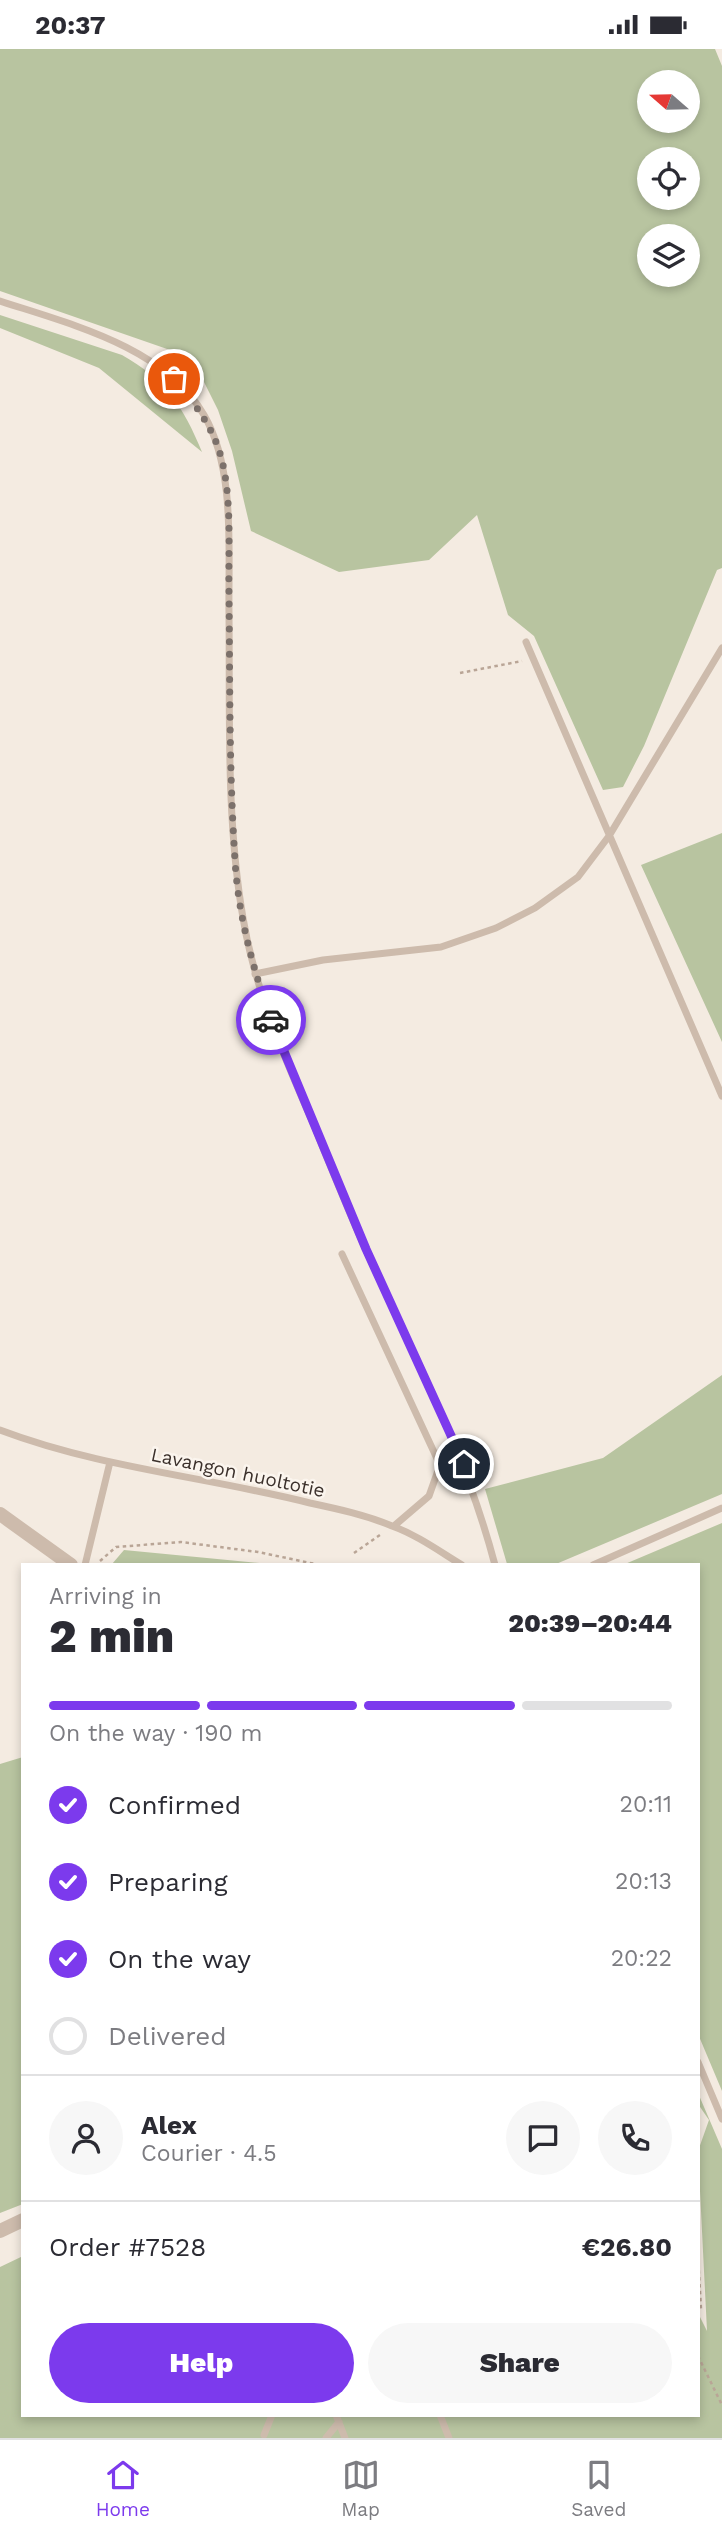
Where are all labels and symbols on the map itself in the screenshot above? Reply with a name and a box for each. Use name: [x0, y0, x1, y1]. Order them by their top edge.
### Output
north arrow: [637, 70, 700, 133]
pin: [144, 349, 204, 409]
courier: [236, 985, 306, 1055]
pin: [434, 1434, 494, 1494]
street label: Lavangon huoltotie: [149, 1443, 327, 1502]

